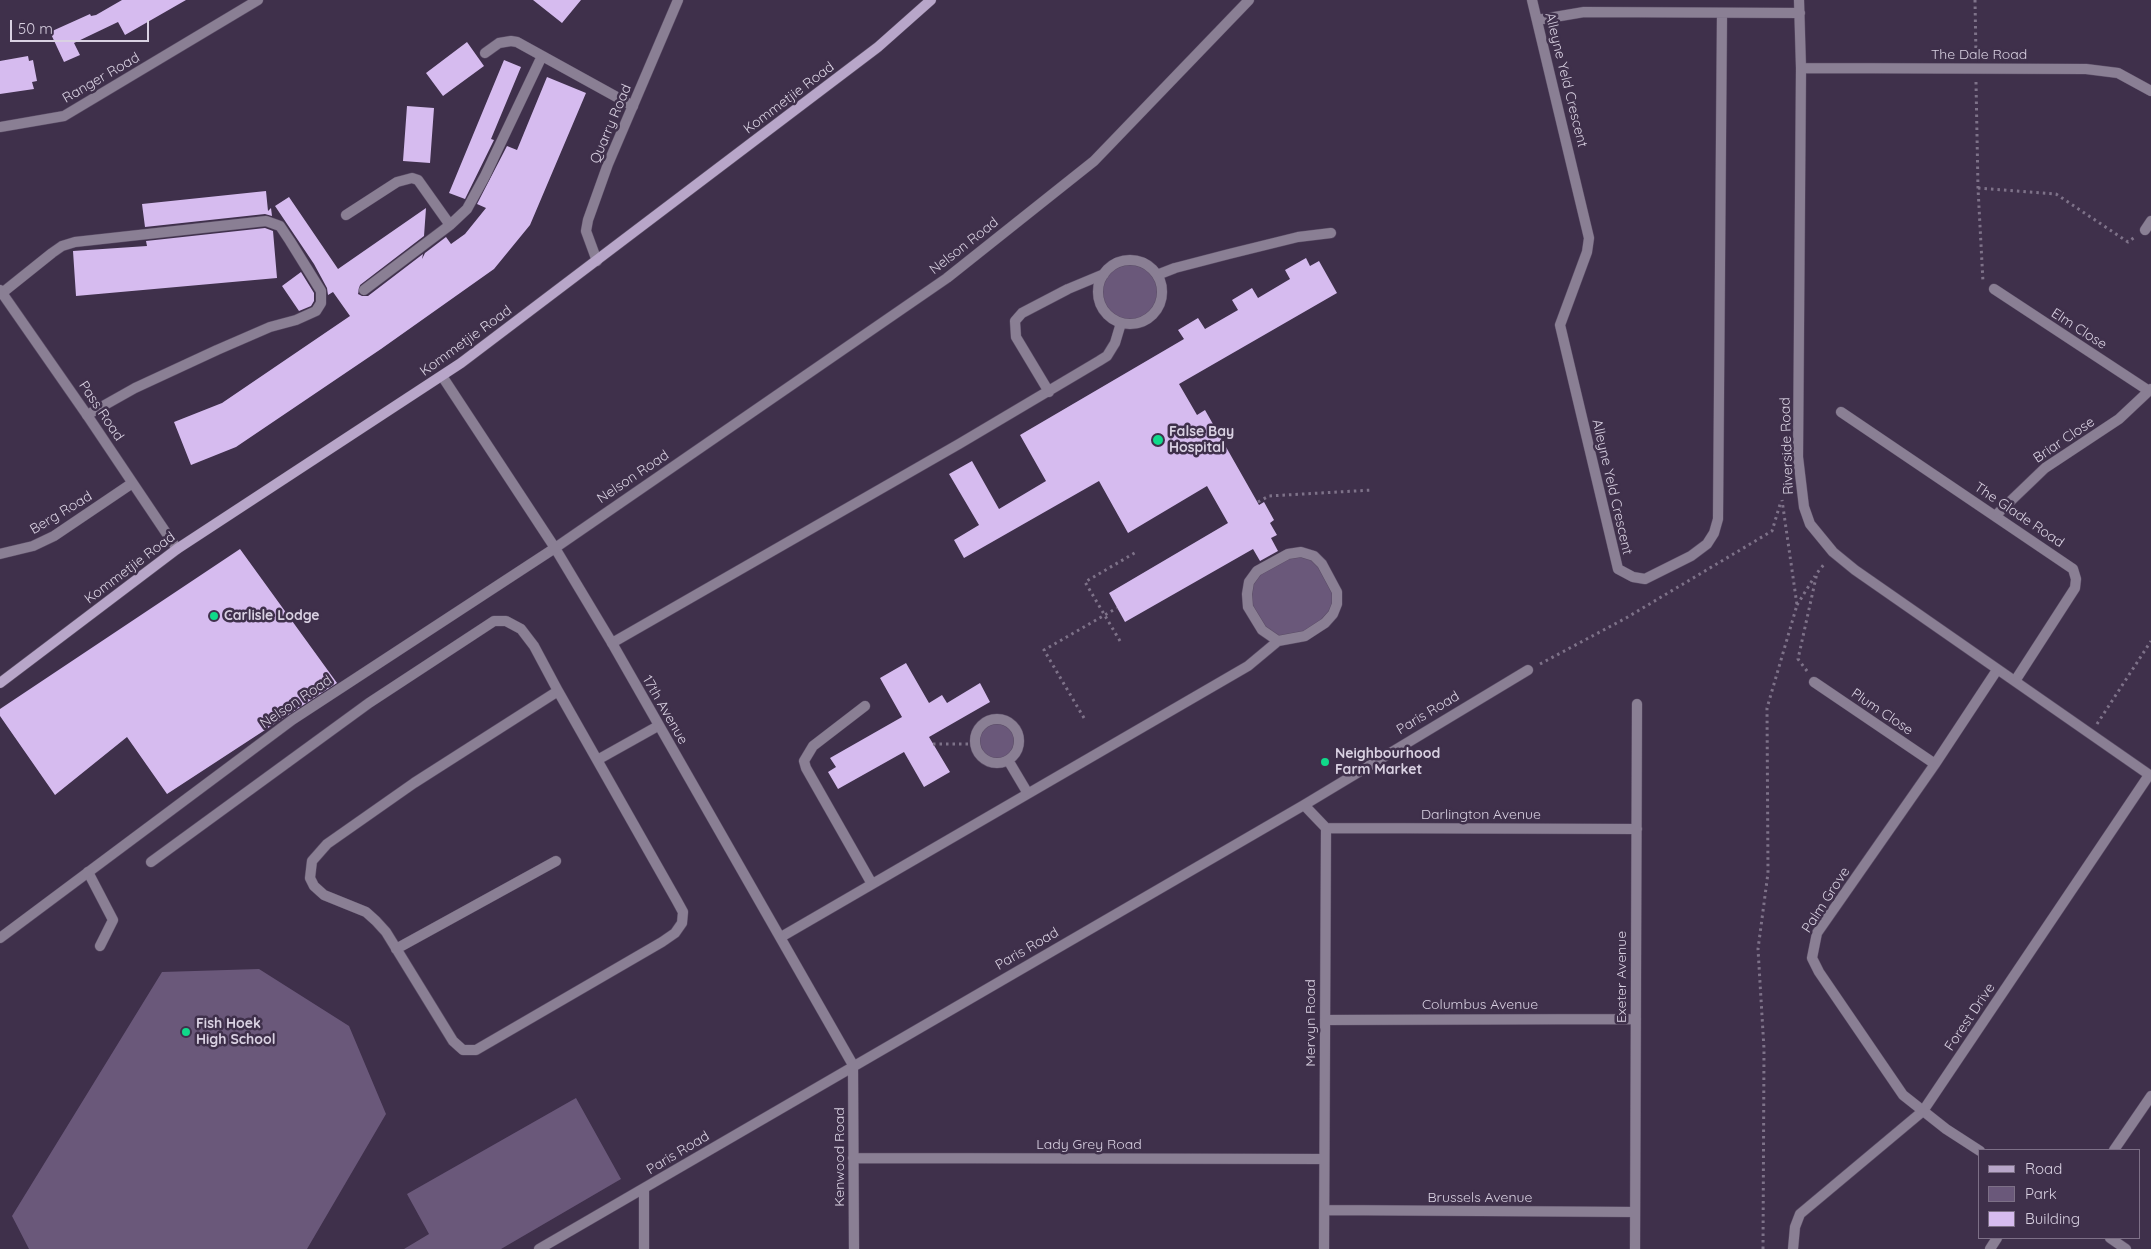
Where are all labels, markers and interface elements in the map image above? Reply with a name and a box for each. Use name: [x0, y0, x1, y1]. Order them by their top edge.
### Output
scale bar: [12, 10, 151, 42]
street label: Alleyne Yeld Crescent: [1541, 11, 1591, 149]
text: 50 m: [18, 19, 53, 38]
street label: The Dale Road: [1931, 47, 2027, 63]
street label: Ranger Road: [59, 49, 143, 107]
street label: Kommetjie Road: [740, 58, 838, 138]
street label: Quarry Road: [587, 82, 635, 166]
street label: Nelson Road: [926, 214, 1002, 278]
street label: Kommetjie Road: [417, 302, 515, 380]
street label: Elm Close: [2048, 305, 2110, 353]
street label: Pass Road: [75, 378, 127, 444]
street label: Riverside Road: [1777, 397, 1797, 495]
street label: Briar Close: [2030, 413, 2098, 467]
street label: Alleyne Yeld Crescent: [1588, 418, 1636, 556]
place label: False Bay Hospital: [1169, 424, 1234, 457]
marker: False Bay Hospital: [1151, 433, 1165, 447]
street label: Nelson Road: [594, 447, 672, 507]
street label: The Glade Road: [1971, 479, 2067, 551]
street label: Berg Road: [27, 488, 95, 538]
street label: Kommetjie Road: [81, 528, 179, 608]
place label: Carlisle Lodge: [224, 608, 320, 624]
marker: Carlisle Lodge: [208, 610, 220, 622]
street label: Nelson Road: [257, 672, 335, 732]
street label: 17th Avenue: [639, 673, 691, 747]
street label: Plum Close: [1848, 685, 1916, 739]
street label: Paris Road: [1394, 688, 1462, 738]
place label: Neighbourhood Farm Market: [1335, 746, 1440, 779]
marker: Neighbourhood Farm Market: [1319, 756, 1331, 768]
street label: Darlington Avenue: [1421, 807, 1541, 823]
street label: Palm Grove: [1799, 864, 1853, 936]
street label: Paris Road: [992, 924, 1062, 974]
street label: Exeter Avenue: [1614, 931, 1630, 1023]
street label: Mervyn Road: [1303, 979, 1319, 1067]
street label: Forest Drive: [1941, 980, 1999, 1054]
street label: Columbus Avenue: [1422, 997, 1538, 1013]
place label: Fish Hoek High School: [196, 1016, 276, 1048]
marker: Fish Hoek High School: [180, 1026, 192, 1038]
street label: Kenwood Road: [832, 1107, 848, 1207]
street label: Paris Road: [644, 1128, 712, 1178]
street label: Lady Grey Road: [1036, 1137, 1142, 1153]
legend: [1978, 1149, 2141, 1239]
text: Road: [2025, 1159, 2062, 1178]
text: Park: [2025, 1184, 2057, 1203]
street label: Brussels Avenue: [1428, 1190, 1532, 1206]
text: Building: [2025, 1209, 2080, 1228]

